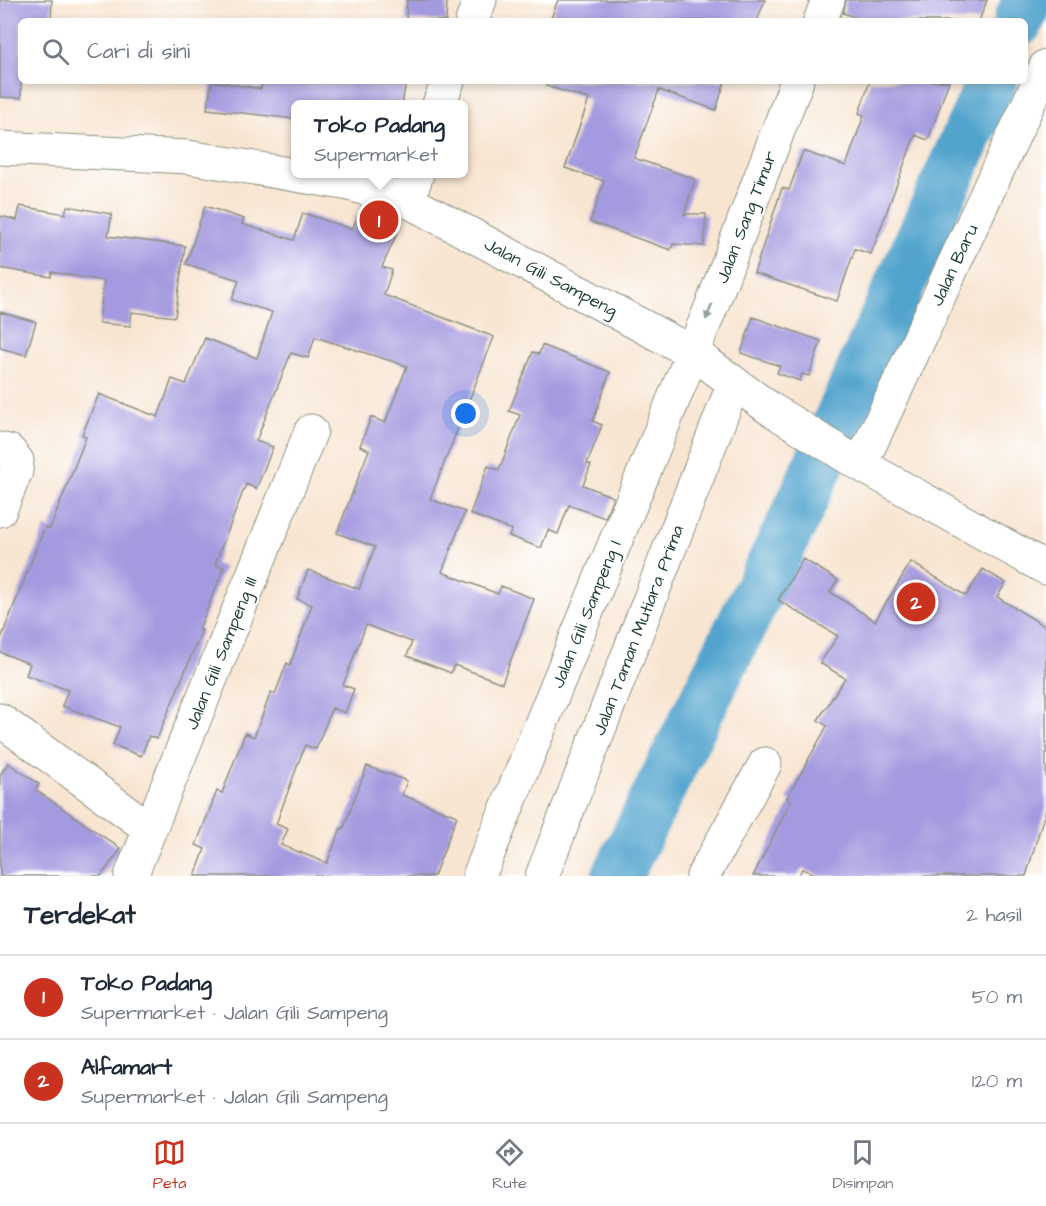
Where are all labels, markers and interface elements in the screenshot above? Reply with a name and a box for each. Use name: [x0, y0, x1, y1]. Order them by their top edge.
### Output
search box: [18, 18, 1028, 84]
icon: search: [39, 35, 72, 68]
text: Cari di sini: [87, 36, 190, 67]
popup: [291, 100, 468, 178]
text: Toko Padang: [314, 110, 445, 141]
text: Supermarket: [314, 141, 438, 169]
street label: Jalan Sang Timur: [710, 147, 784, 287]
pin: 1: [360, 198, 398, 242]
street label: Jalan Baru: [925, 220, 984, 310]
street label: Jalan Gili Sampeng: [479, 232, 622, 324]
one-way arrow: [704, 304, 714, 322]
your location: [451, 399, 480, 428]
street label: Jalan Taman Mutiara Prima: [587, 521, 690, 739]
street label: Jalan Gili Sampeng I: [545, 536, 628, 692]
street label: Jalan Gili Sampeng III: [179, 573, 265, 734]
pin: 2: [896, 580, 936, 624]
text: Terdekat: [24, 897, 136, 933]
text: 2 hasil: [966, 901, 1022, 929]
text: Toko Padang: [81, 968, 212, 999]
text: 1: [42, 983, 45, 1011]
text: 50 m: [972, 983, 1022, 1011]
text: Supermarket · Jalan Gili Sampeng: [81, 999, 388, 1027]
text: Alfamart: [81, 1052, 172, 1083]
text: 2: [38, 1067, 49, 1095]
text: 120 m: [972, 1067, 1022, 1095]
text: Supermarket · Jalan Gili Sampeng: [81, 1083, 388, 1111]
tab: Peta: [153, 1136, 186, 1194]
tab: Rute: [492, 1136, 527, 1194]
tab: Disimpan: [832, 1136, 893, 1194]

